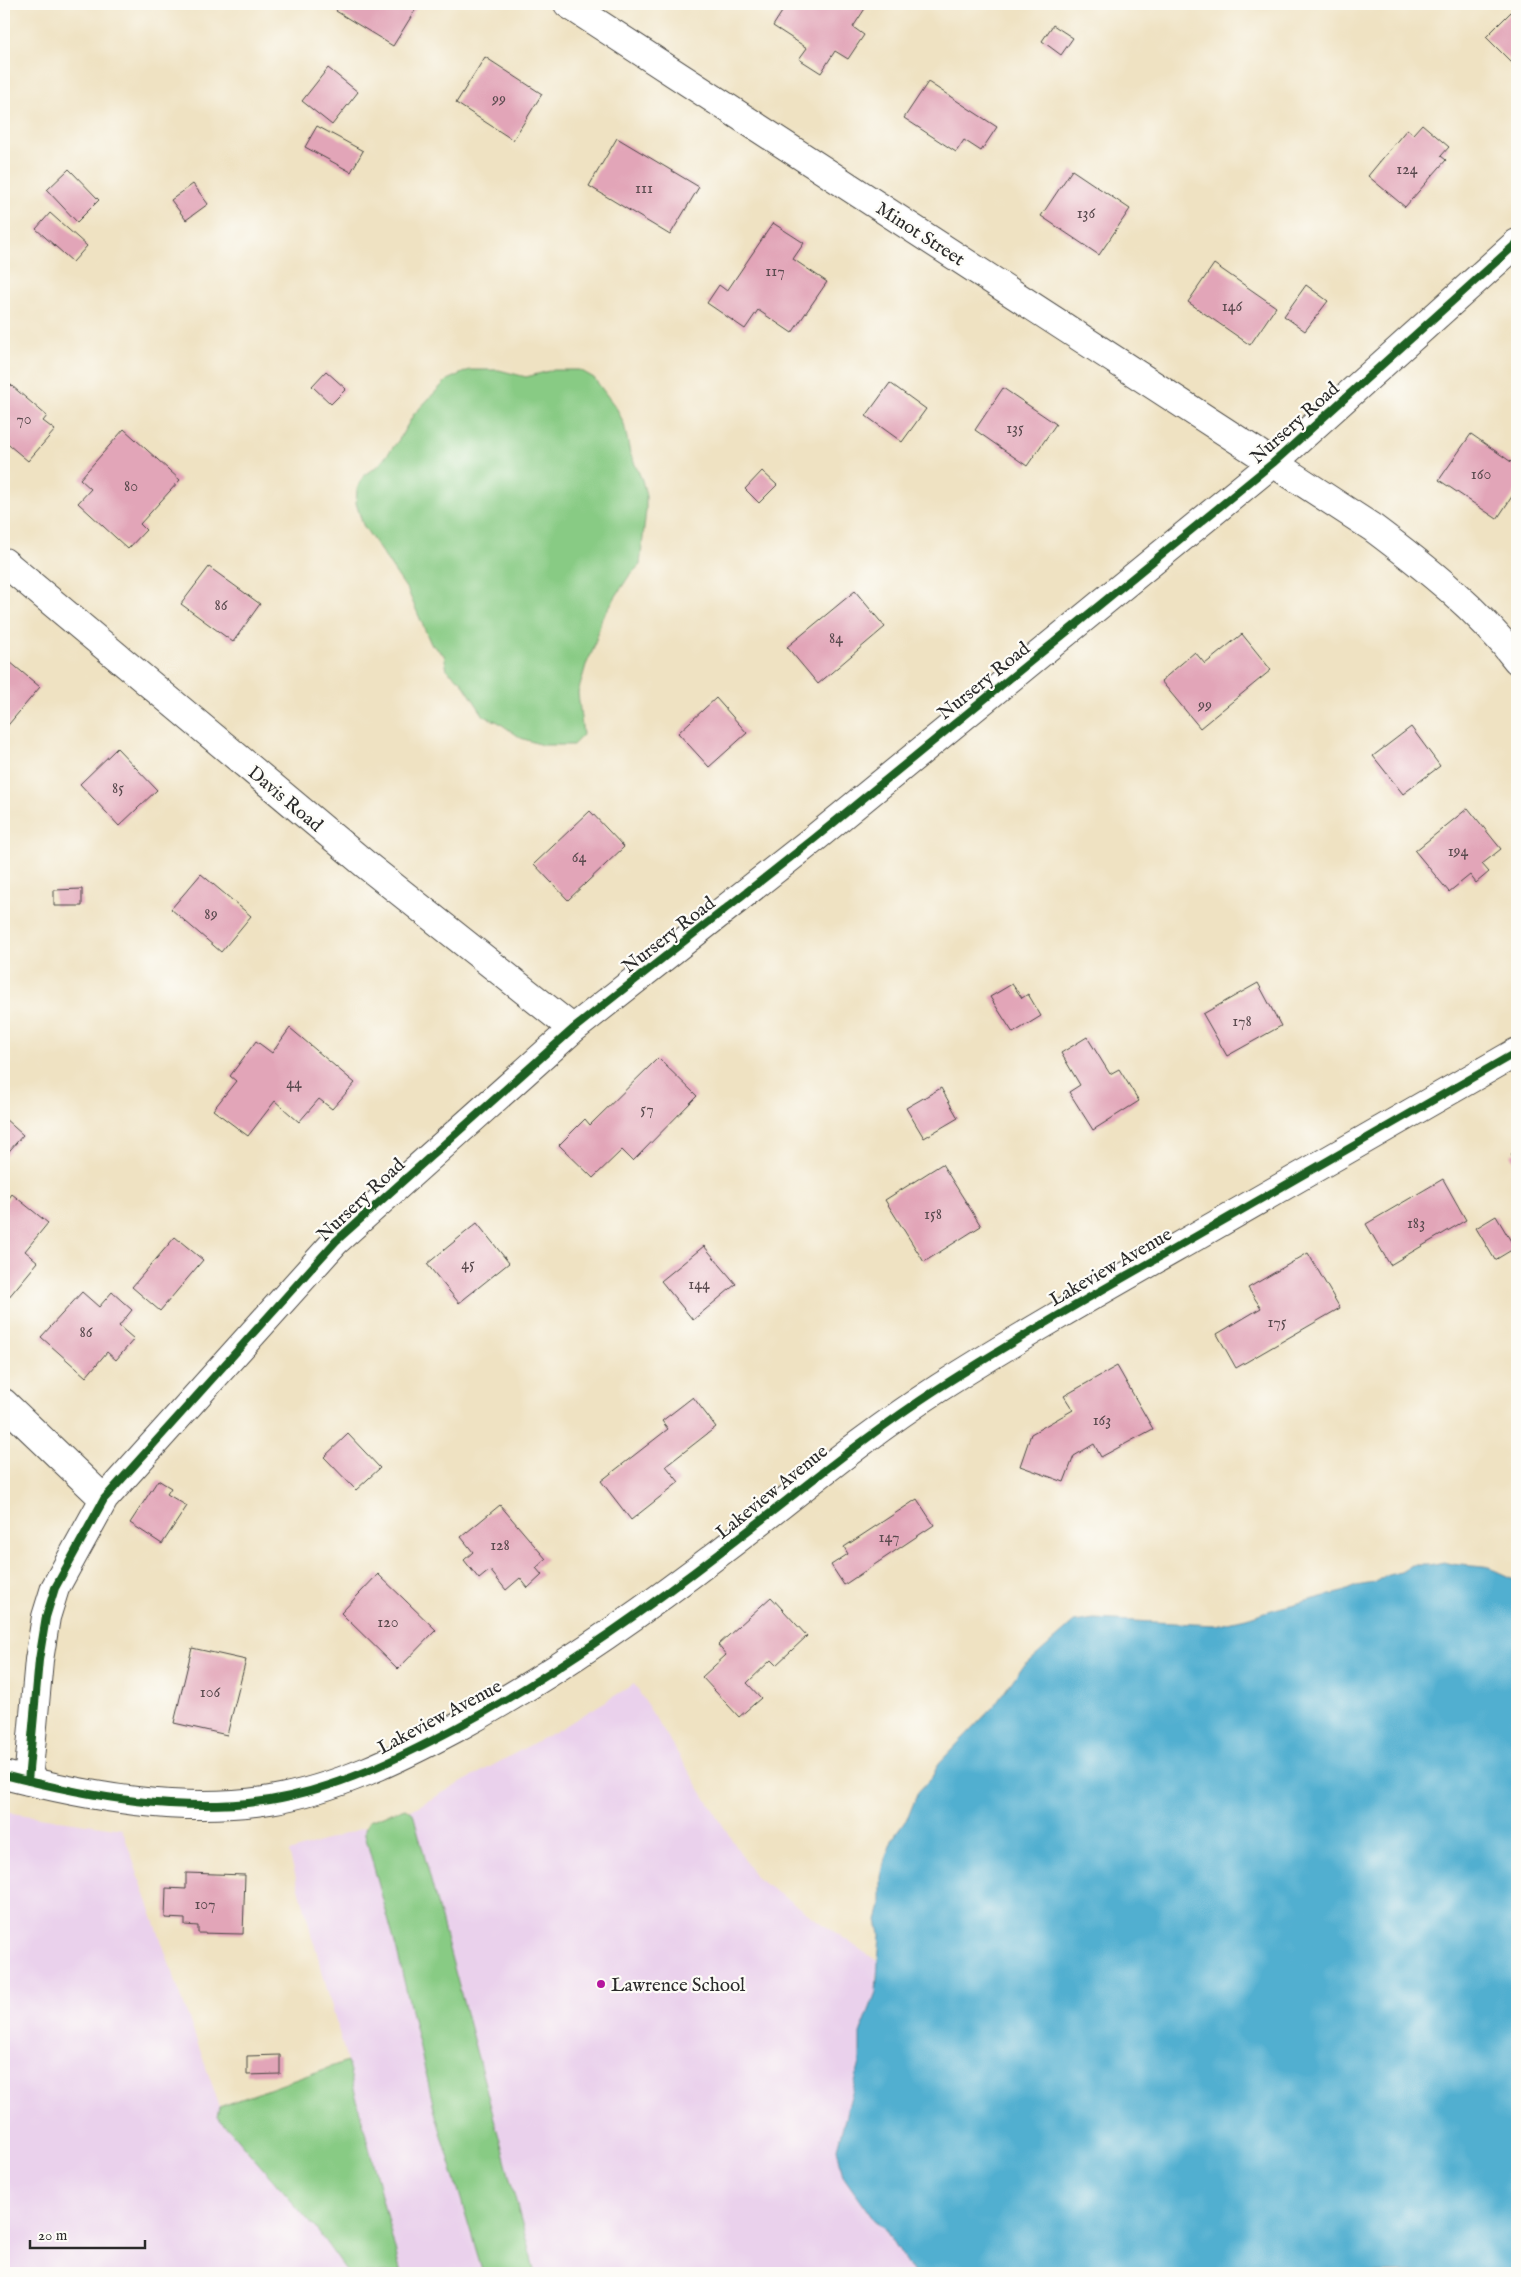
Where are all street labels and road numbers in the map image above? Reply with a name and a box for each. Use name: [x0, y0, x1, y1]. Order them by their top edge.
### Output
street label: Minot Street: [871, 197, 969, 273]
street label: Nursery Road: [1246, 377, 1345, 470]
street label: Nursery Road: [933, 637, 1036, 726]
street label: Davis Road: [242, 761, 328, 838]
street label: Nursery Road: [618, 891, 721, 979]
street label: Nursery Road: [312, 1153, 411, 1247]
street label: Lakeview Avenue: [1046, 1223, 1177, 1312]
street label: Lakeview Avenue: [711, 1440, 833, 1545]
street label: Lakeview Avenue: [374, 1675, 506, 1761]

